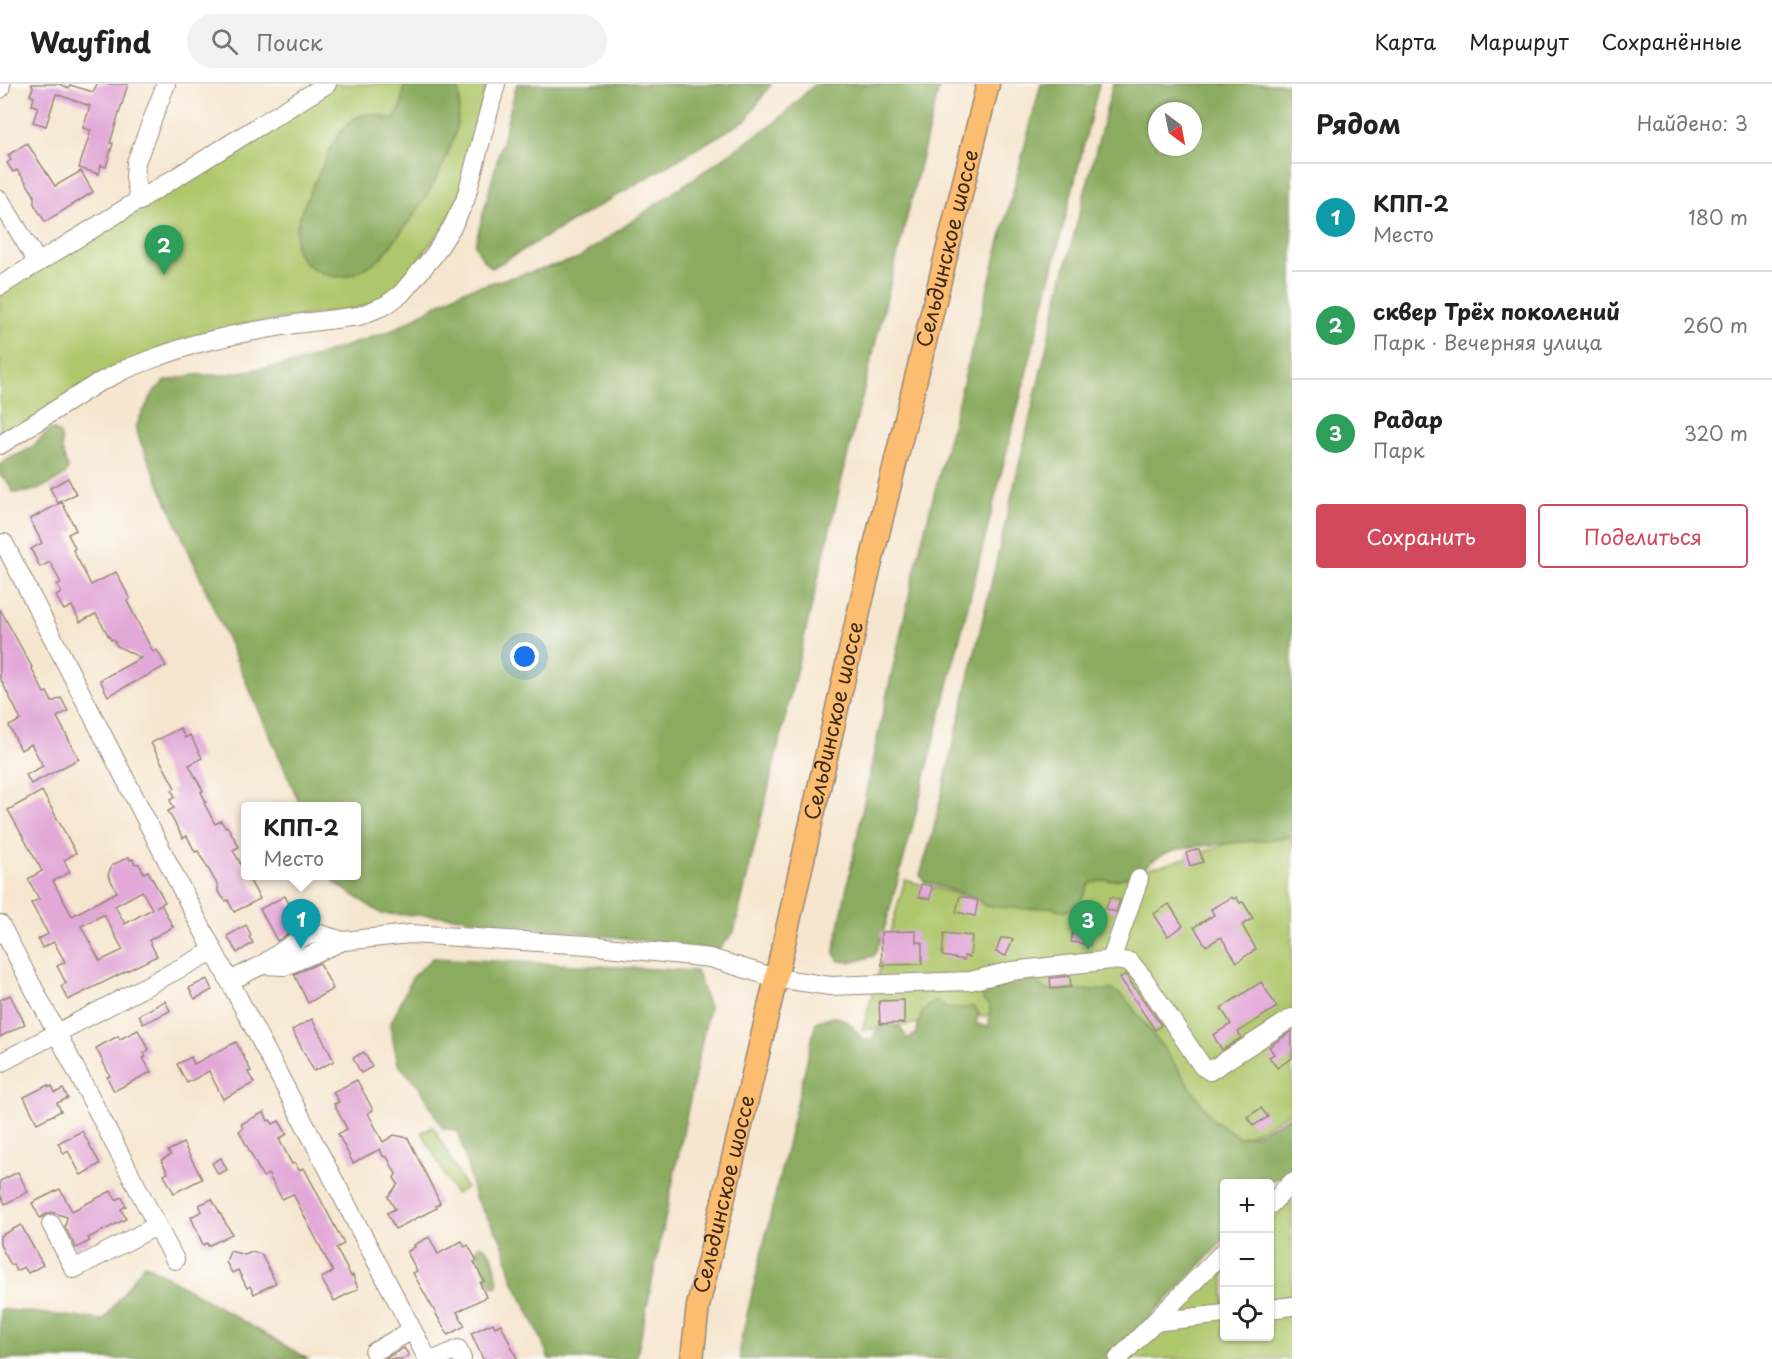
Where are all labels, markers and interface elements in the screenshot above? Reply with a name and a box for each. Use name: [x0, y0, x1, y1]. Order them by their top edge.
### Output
search box: [187, 14, 607, 68]
text: Wayfind: [30, 20, 151, 63]
icon: search: [208, 25, 241, 58]
text: Поиск: [256, 25, 323, 58]
text: Карта: [1375, 25, 1436, 57]
text: Маршрут: [1469, 25, 1569, 57]
text: Сохранённые: [1602, 25, 1742, 57]
north arrow: [1148, 102, 1202, 156]
text: Рядом: [1316, 104, 1401, 143]
text: Найдено: 3: [1637, 108, 1748, 138]
street label: Сельдинское шоссе: [906, 146, 985, 350]
text: КПП-2: [1373, 186, 1449, 219]
text: 1: [1331, 202, 1340, 232]
text: 180 m: [1688, 202, 1748, 232]
text: Место: [1373, 219, 1434, 249]
pin: 2: [144, 226, 184, 275]
text: сквер Трёх поколений: [1373, 294, 1620, 327]
text: 2: [1328, 310, 1343, 340]
text: 260 m: [1683, 310, 1748, 340]
text: Парк · Вечерняя улица: [1373, 327, 1602, 357]
text: Радар: [1373, 402, 1443, 435]
text: 3: [1329, 418, 1342, 448]
text: 320 m: [1684, 418, 1748, 448]
text: Парк: [1373, 435, 1425, 465]
button: Сохранить: [1316, 504, 1526, 568]
button: Поделиться: [1538, 504, 1748, 568]
street label: Сельдинское шоссе: [794, 618, 870, 823]
your location: [510, 642, 539, 671]
popup: [241, 802, 361, 880]
text: КПП-2: [263, 810, 339, 843]
text: Место: [263, 843, 324, 873]
pin: 1: [282, 900, 320, 949]
pin: 3: [1068, 900, 1108, 950]
street label: Сельдинское шоссе: [684, 1092, 762, 1296]
map controls: [1220, 1179, 1274, 1341]
button: +: [1220, 1179, 1274, 1233]
button: −: [1220, 1233, 1274, 1287]
button: locate: [1220, 1287, 1274, 1341]

